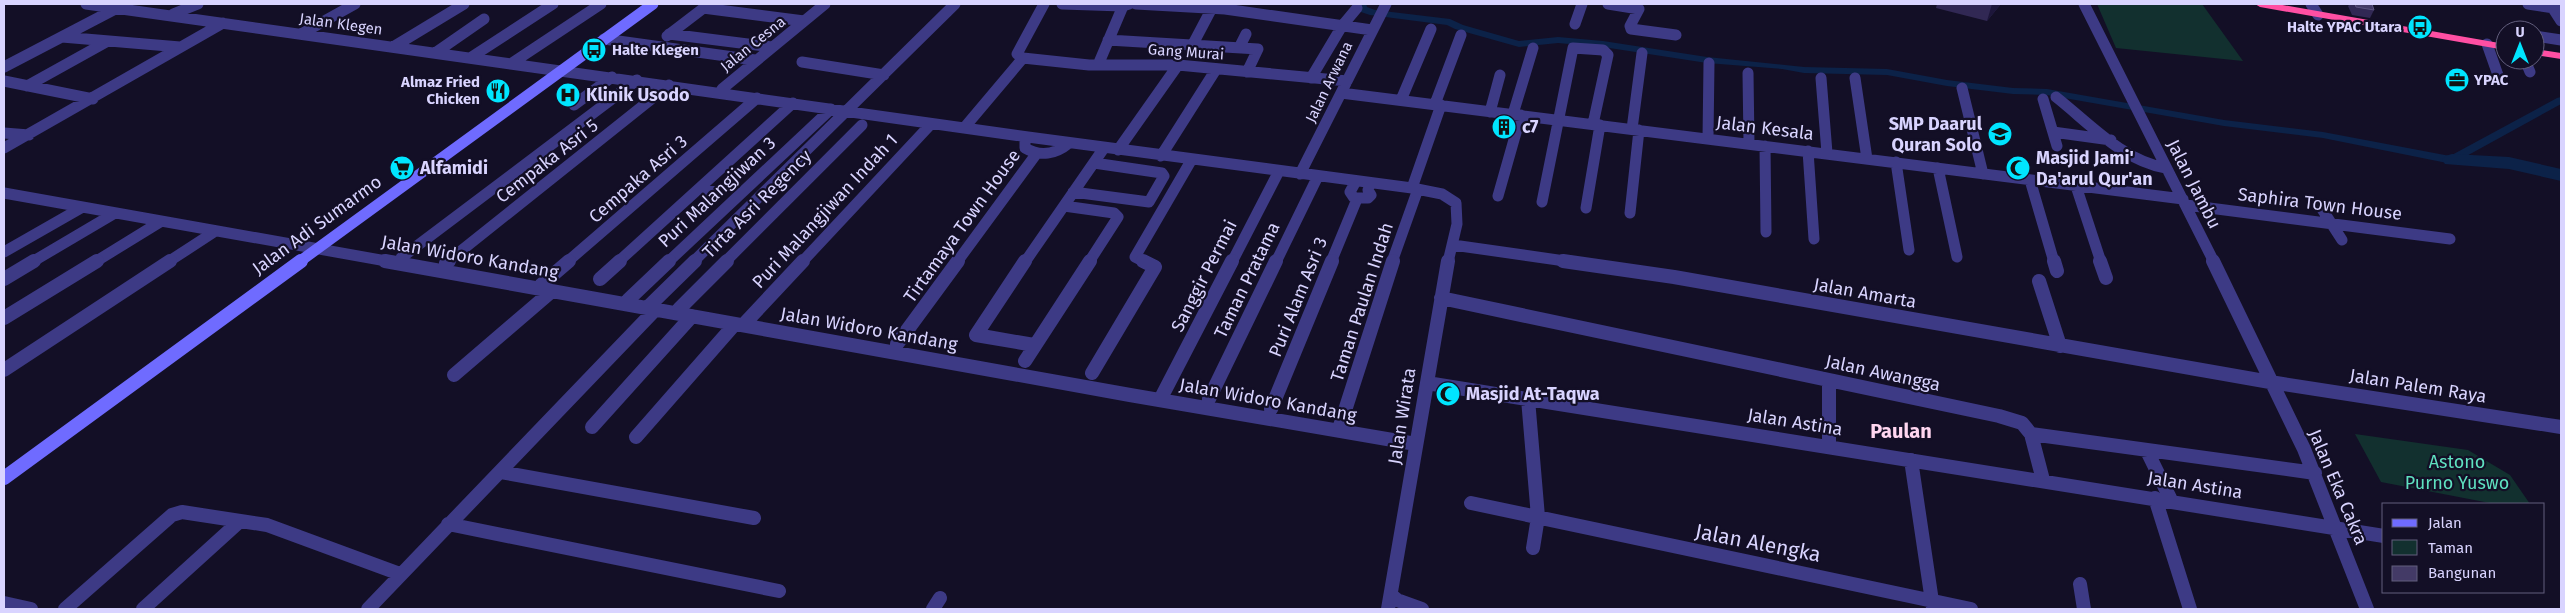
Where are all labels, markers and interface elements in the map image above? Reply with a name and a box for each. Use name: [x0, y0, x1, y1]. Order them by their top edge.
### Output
street label: Jalan Klegen: [298, 9, 384, 39]
street label: Jalan Cesna: [717, 12, 789, 76]
bus stop icon: Halte YPAC Utara: [2407, 14, 2433, 40]
place label: Halte YPAC Utara: [2287, 18, 2402, 36]
north arrow: [2495, 20, 2545, 70]
text: U: [2515, 24, 2525, 41]
bus stop icon: Halte Klegen: [581, 37, 607, 63]
street label: Jalan Arwana: [1302, 39, 1356, 125]
street label: Gang Murai: [1147, 40, 1225, 64]
place label: Halte Klegen: [612, 41, 699, 59]
office icon: YPAC: [2444, 67, 2470, 93]
place label: YPAC: [2473, 71, 2509, 89]
place label: Almaz Fried Chicken: [400, 73, 480, 108]
restaurant icon: Almaz Fried Chicken: [485, 78, 511, 104]
hospital icon: Klinik Usodo: [555, 82, 581, 108]
place label: Klinik Usodo: [586, 84, 690, 106]
street label: Jalan Kesala: [1715, 111, 1815, 145]
place label: SMP Daarul Quran Solo: [1889, 113, 1983, 156]
street label: Cempaka Asri 5: [492, 114, 602, 208]
building icon: c7: [1491, 114, 1517, 140]
place label: c7: [1522, 116, 1539, 138]
school or university icon: SMP Daarul Quran Solo: [1987, 121, 2013, 147]
street label: Puri Malangjiwan Indah 1: [748, 129, 902, 293]
street label: Cempaka Asri 3: [584, 130, 692, 228]
street label: Puri Malangjiwan 3: [654, 132, 780, 252]
street label: Jalan Jambu: [2162, 136, 2226, 232]
street label: Tirta Asri Regency: [698, 145, 816, 263]
street label: Tirtamaya Town House: [899, 145, 1025, 307]
place label: Masjid Jami' Da'arul Qur'an: [2036, 147, 2153, 190]
supermarket icon: Alfamidi: [389, 155, 415, 181]
mosque icon: Masjid Jami' Da'arul Qur'an: [2005, 155, 2031, 181]
place label: Alfamidi: [419, 157, 488, 179]
street label: Jalan Adi Sumarmo: [248, 171, 386, 279]
street label: Saphira Town House: [2237, 183, 2403, 225]
street label: Sanggir Permai: [1166, 216, 1242, 336]
street label: Taman Pratama: [1209, 218, 1285, 342]
street label: Taman Paulan Indah: [1326, 220, 1398, 384]
street label: Jalan Widoro Kandang: [380, 231, 561, 284]
street label: Puri Alam Asri 3: [1264, 234, 1332, 360]
street label: Jalan Amarta: [1812, 273, 1918, 313]
street label: Jalan Widoro Kandang: [779, 303, 960, 356]
street label: Jalan Awangga: [1824, 350, 1942, 396]
street label: Jalan Palem Raya: [2348, 364, 2488, 408]
street label: Jalan Wirata: [1383, 366, 1421, 466]
street label: Jalan Widoro Kandang: [1178, 374, 1359, 427]
mosque icon: Masjid At-Taqwa: [1435, 381, 1461, 407]
place label: Masjid At-Taqwa: [1466, 383, 1600, 405]
street label: Jalan Astina: [1746, 404, 1844, 440]
district label: Paulan: [1870, 419, 1932, 443]
street label: Jalan Eka Cakra: [2304, 426, 2372, 548]
park label: Astono Purno Yuswo: [2405, 451, 2509, 494]
street label: Jalan Astina: [2146, 467, 2244, 503]
legend: [2382, 503, 2545, 593]
text: Jalan: [2428, 514, 2462, 532]
street label: Jalan Alengka: [1693, 518, 1823, 568]
text: Taman: [2428, 539, 2473, 557]
text: Bangunan: [2428, 564, 2496, 582]

